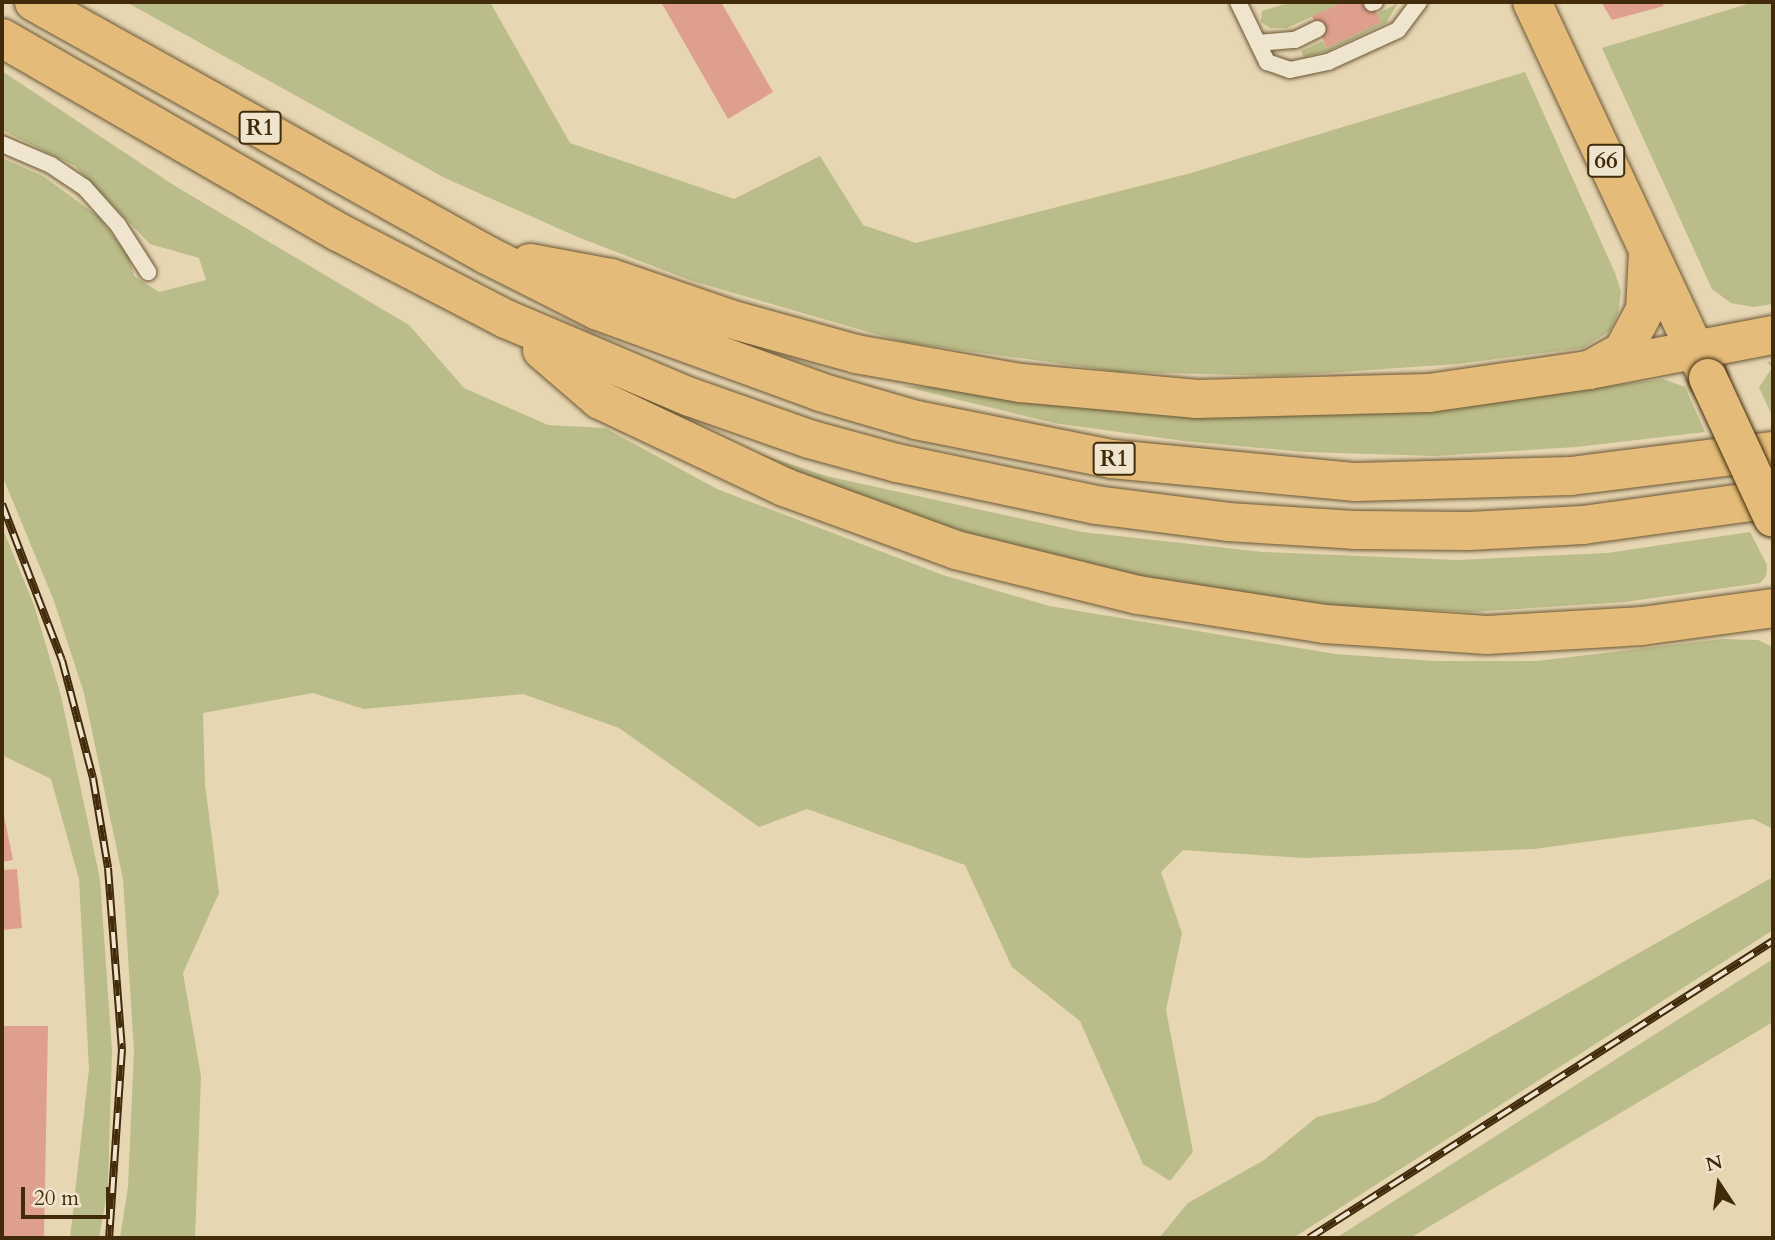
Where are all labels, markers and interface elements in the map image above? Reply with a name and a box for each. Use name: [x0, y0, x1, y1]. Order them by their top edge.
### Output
road number: R1: [237, 108, 283, 148]
road number: 66: [1587, 142, 1625, 180]
road number: R1: [1091, 440, 1137, 478]
north arrow: [1684, 1149, 1754, 1219]
text: N: [1703, 1149, 1725, 1178]
scale bar: [24, 1174, 114, 1218]
text: 20 m: [34, 1184, 79, 1213]

